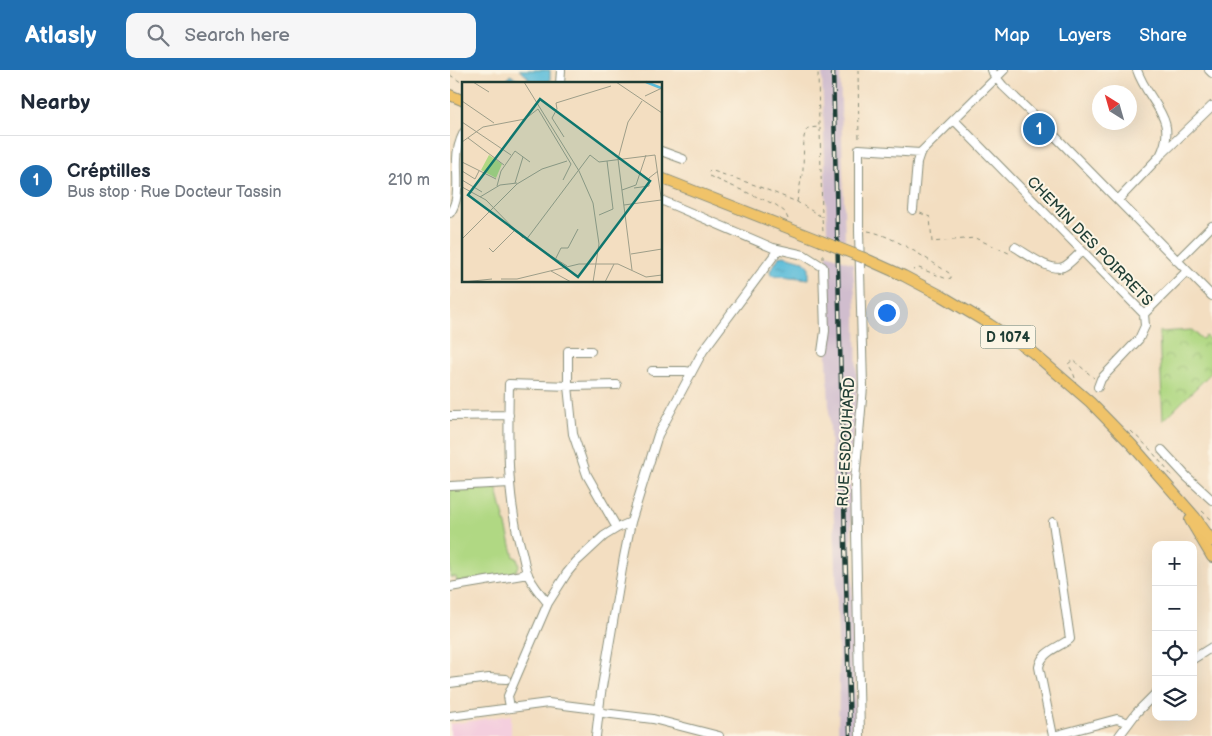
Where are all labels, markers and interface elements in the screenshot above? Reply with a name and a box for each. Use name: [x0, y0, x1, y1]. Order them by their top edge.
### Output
search box: [126, 13, 476, 58]
text: Atlasly: [25, 21, 96, 50]
icon: search: [144, 21, 172, 49]
text: Search here: [184, 24, 290, 47]
text: Map: [994, 25, 1030, 46]
text: Layers: [1058, 25, 1111, 46]
text: Share: [1139, 25, 1187, 46]
inset map: [462, 82, 662, 282]
north arrow: [1092, 85, 1137, 130]
text: Nearby: [20, 90, 90, 115]
pin: 1: [1023, 110, 1055, 148]
text: Créptilles: [67, 160, 151, 183]
text: 1: [33, 171, 39, 190]
text: 210 m: [388, 171, 430, 190]
street label: CHEMIN DES POIRRETS: [1023, 172, 1157, 310]
text: Bus stop · Rue Docteur Tassin: [67, 183, 281, 202]
your location: [874, 300, 900, 326]
road number: D 1074: [980, 326, 1036, 348]
street label: RUE ESDOUHARD: [834, 377, 859, 507]
map controls: [1152, 541, 1197, 721]
button: +: [1152, 541, 1197, 586]
button: −: [1152, 586, 1197, 631]
button: locate: [1152, 631, 1197, 676]
button: layers: [1152, 676, 1197, 721]

